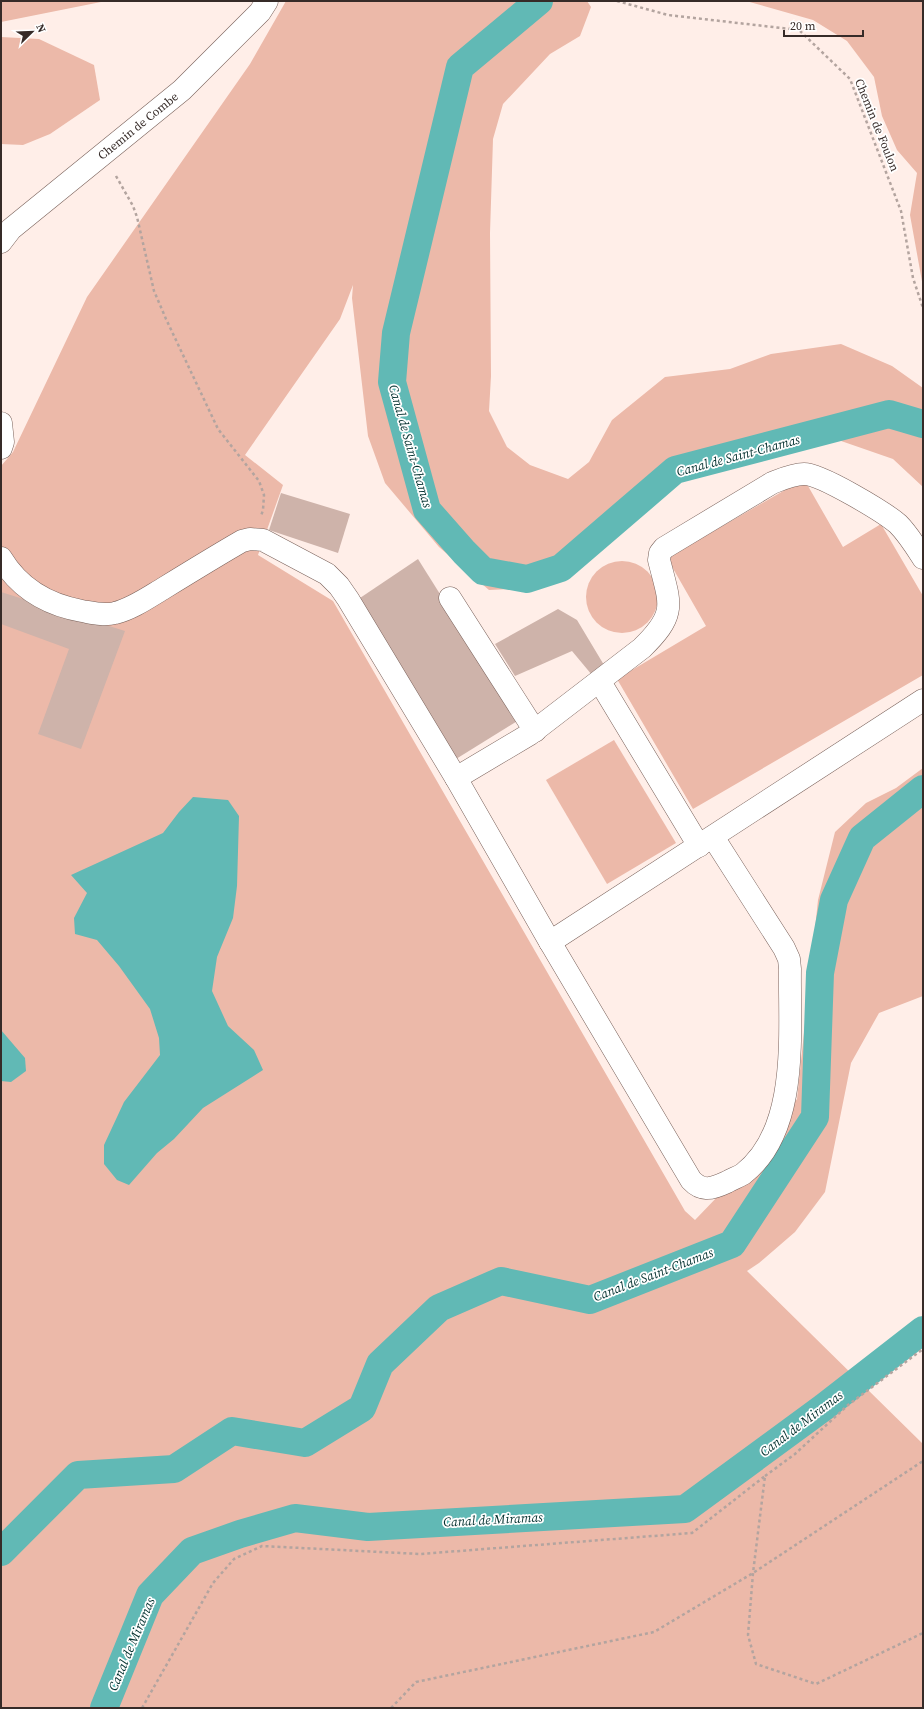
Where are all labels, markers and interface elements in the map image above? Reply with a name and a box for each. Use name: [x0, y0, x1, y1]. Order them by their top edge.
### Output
north arrow: [12, 12, 52, 52]
scale bar: [784, 12, 863, 38]
text: 20 m: [790, 18, 816, 34]
text: N: [32, 22, 49, 35]
street label: Chemin de Foulon: [851, 76, 903, 174]
street label: Chemin de Combe: [94, 89, 182, 163]
water label: Canal de Saint-Chamas: [385, 383, 436, 510]
water label: Canal de Saint-Chamas: [675, 431, 802, 480]
water label: Canal de Saint-Chamas: [591, 1244, 716, 1305]
water label: Canal de Miramas: [756, 1386, 846, 1460]
water label: Canal de Miramas: [443, 1508, 544, 1531]
water label: Canal de Miramas: [104, 1595, 159, 1693]

